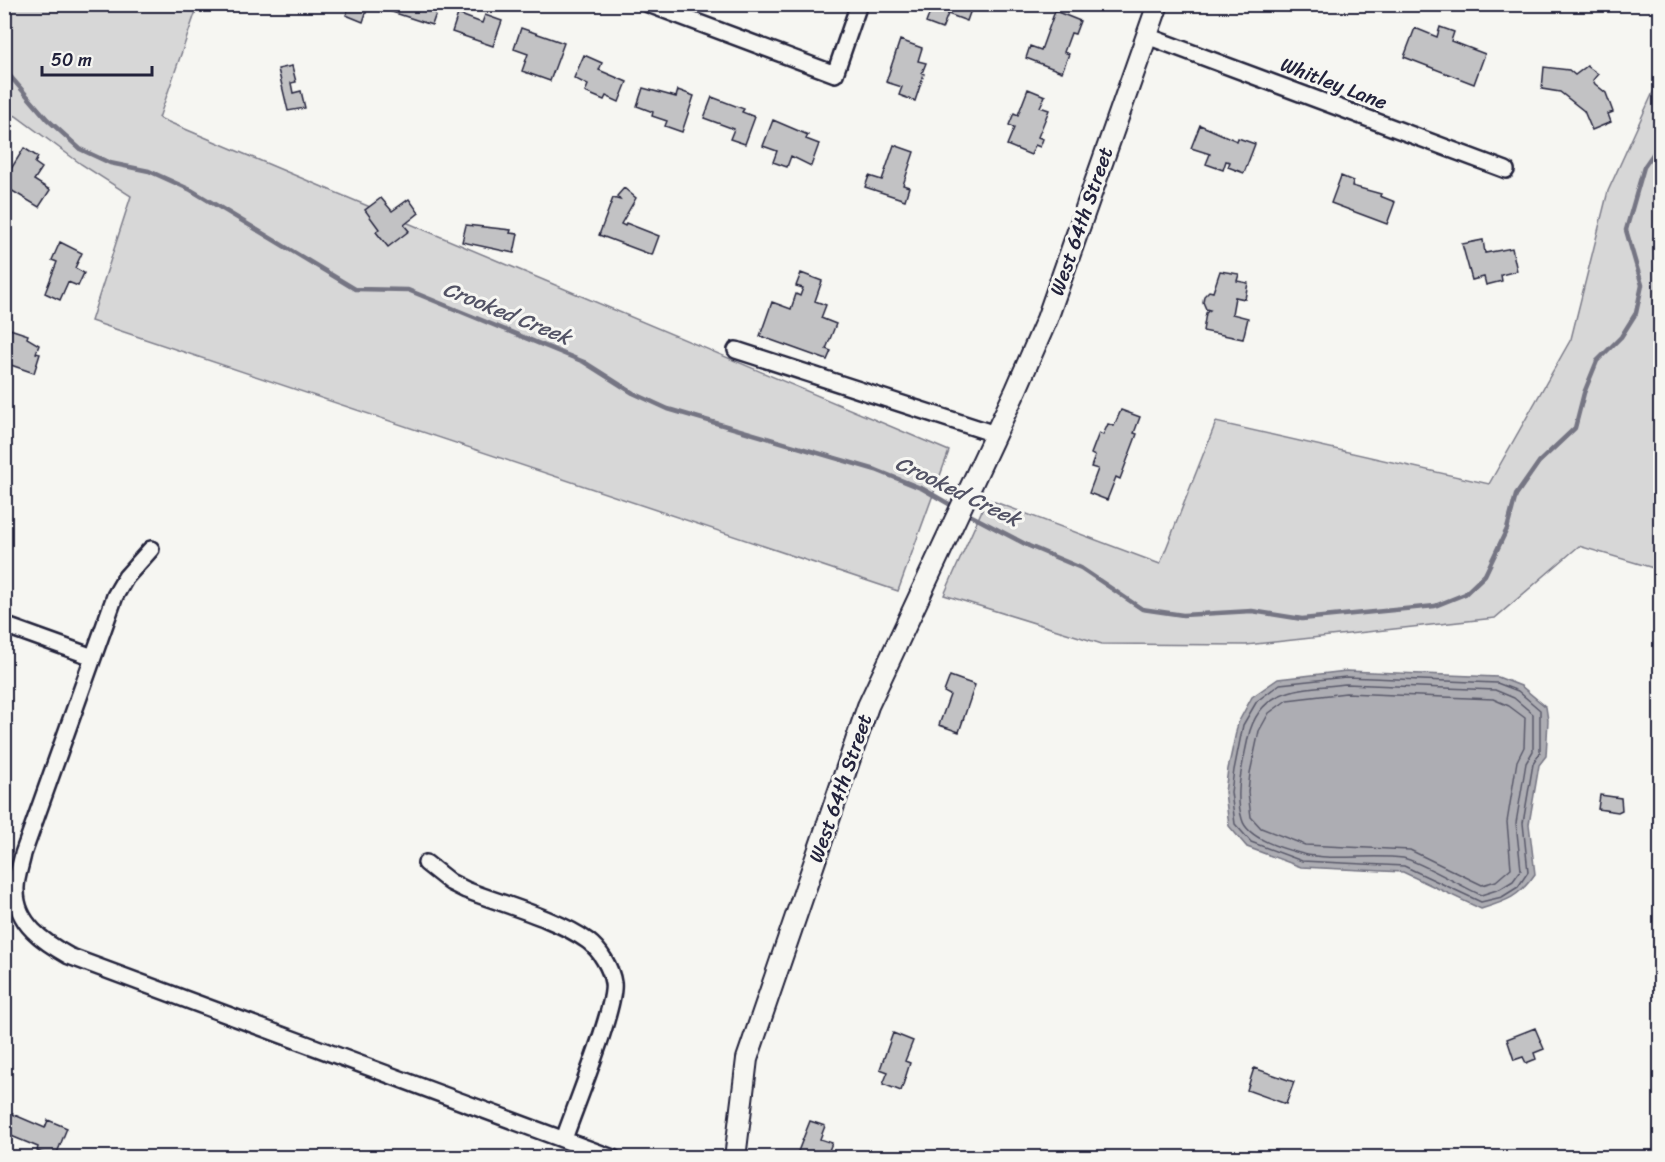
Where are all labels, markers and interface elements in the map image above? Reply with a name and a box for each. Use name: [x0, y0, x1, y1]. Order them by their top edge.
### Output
scale bar: [42, 39, 152, 77]
text: 50 m: [51, 44, 92, 76]
street label: Whitley Lane: [1275, 47, 1392, 120]
street label: West 64th Street: [1040, 142, 1123, 300]
water label: Crooked Creek: [437, 270, 579, 357]
water label: Crooked Creek: [889, 444, 1030, 539]
street label: West 64th Street: [799, 709, 882, 867]

